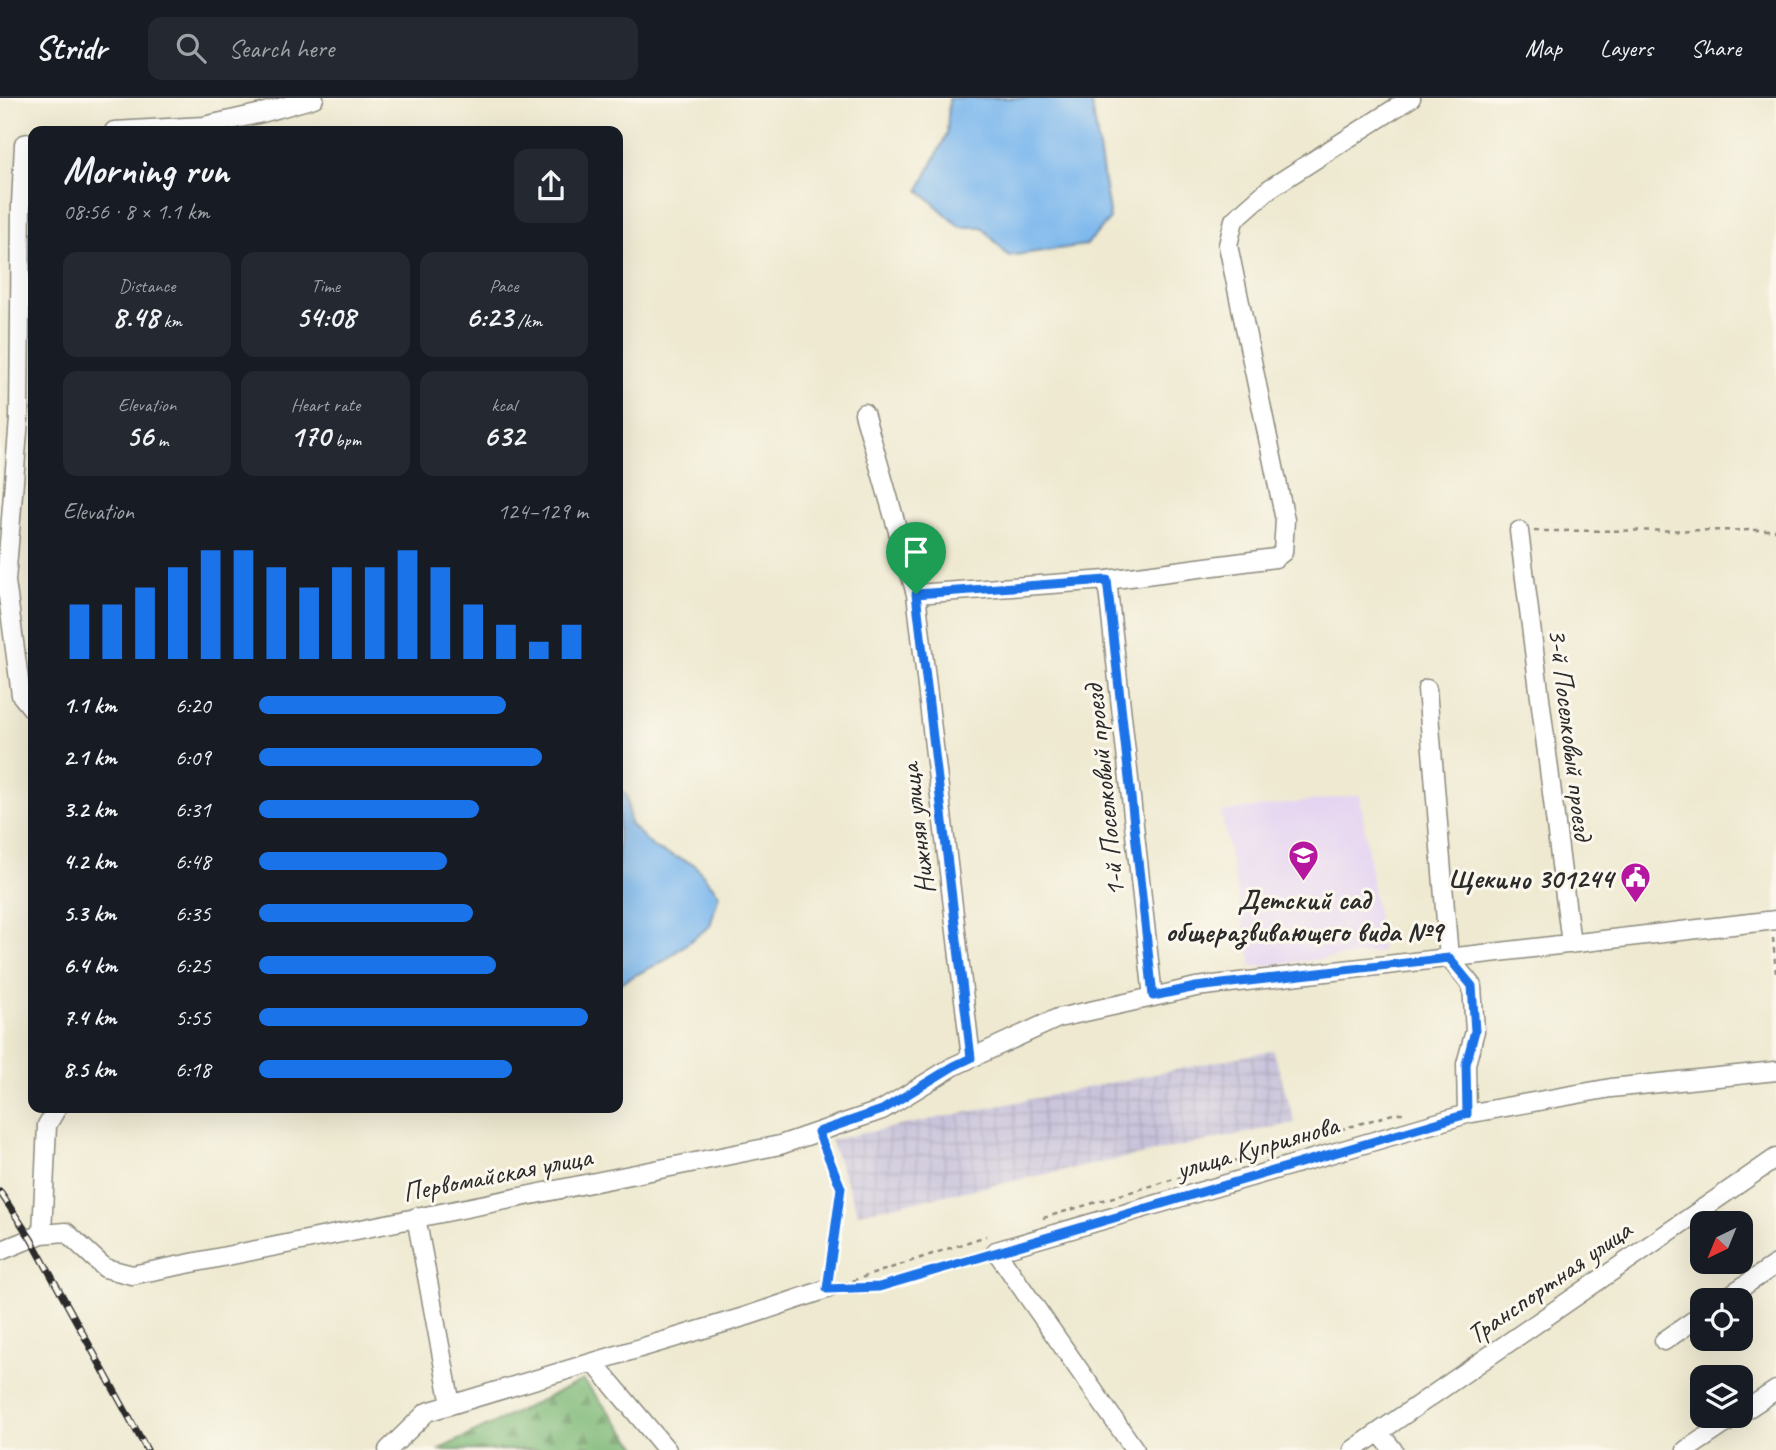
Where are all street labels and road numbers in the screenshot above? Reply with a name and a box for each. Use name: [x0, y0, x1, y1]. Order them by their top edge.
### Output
street label: 3-й Поселковый проезд: [1541, 626, 1602, 845]
street label: 1-й Поселковый проезд: [1075, 680, 1133, 899]
street label: Нижняя улица: [891, 759, 942, 896]
street label: улица Куприянова: [1170, 1107, 1344, 1187]
street label: Первомайская улица: [399, 1138, 596, 1209]
street label: Транспортная улица: [1460, 1211, 1640, 1352]

